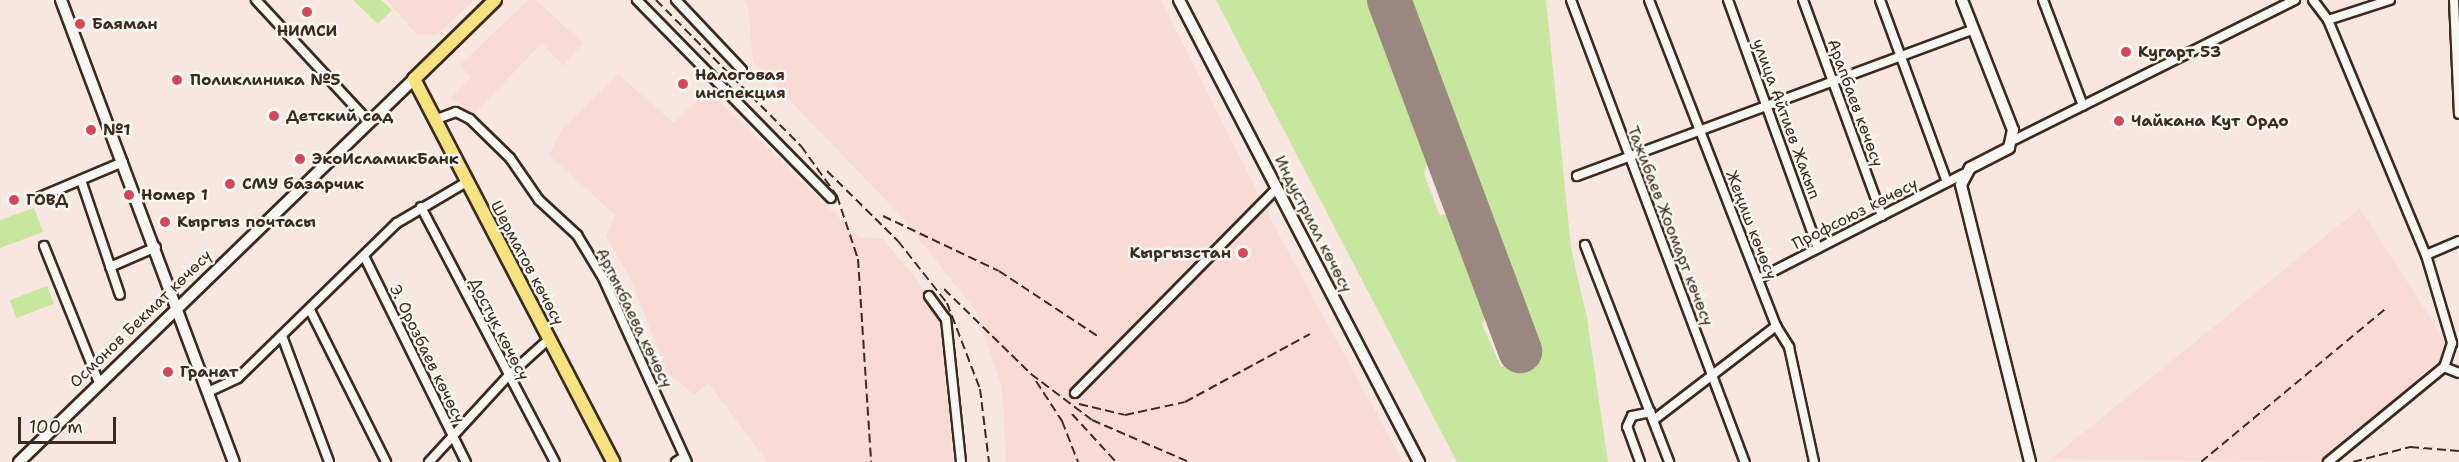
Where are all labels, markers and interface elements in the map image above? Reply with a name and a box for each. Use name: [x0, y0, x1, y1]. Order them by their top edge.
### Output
marker: НИМСИ: [300, 5, 314, 19]
place label: Баяман: [92, 14, 158, 34]
marker: Баяман: [73, 17, 87, 31]
place label: НИМСИ: [277, 21, 337, 41]
street label: улица Айтиев Жакып: [1748, 36, 1824, 202]
street label: Арапбаев көчөсү: [1823, 37, 1887, 169]
place label: Кугарт 53: [2138, 42, 2221, 62]
marker: Кугарт 53: [2119, 45, 2133, 59]
place label: Налоговая инспекция: [695, 65, 786, 103]
place label: Поликлиника №5: [190, 70, 341, 90]
marker: Поликлиника №5: [168, 71, 186, 89]
marker: Налоговая инспекция: [676, 77, 690, 91]
place label: Детский сад: [286, 106, 393, 126]
marker: Детский сад: [267, 109, 281, 123]
place label: Чайкана Кут Ордо: [2131, 111, 2289, 131]
marker: Чайкана Кут Ордо: [2112, 114, 2126, 128]
place label: №1: [103, 120, 131, 140]
marker: №1: [84, 123, 98, 137]
street label: Тажибаев Жоомарт көчөсү: [1623, 123, 1717, 329]
place label: ЭкоИсламикБанк: [312, 149, 459, 169]
marker: ЭкоИсламикБанк: [293, 152, 307, 166]
street label: Индустриал көчөсү: [1270, 152, 1356, 296]
street label: Жеңиш көчөсү: [1721, 168, 1781, 282]
place label: СМУ базарчик: [242, 174, 364, 194]
street label: Профсоюз көчөсү: [1789, 174, 1921, 254]
marker: СМУ базарчик: [223, 177, 237, 191]
place label: Номер 1: [141, 185, 208, 205]
marker: Номер 1: [122, 188, 136, 202]
place label: ГОВД: [26, 190, 68, 210]
marker: ГОВД: [7, 193, 21, 207]
street label: Шерматов көчөсү: [486, 197, 568, 329]
place label: Кыргыз почтасы: [177, 212, 316, 232]
marker: Кыргыз почтасы: [158, 215, 172, 229]
place label: Кыргызстан: [1130, 243, 1231, 263]
street label: Артыкбаева көчөсү: [592, 245, 676, 391]
street label: Осмонов Бекмат көчөсү: [66, 246, 216, 392]
marker: Кыргызстан: [1236, 246, 1250, 260]
street label: Достук көчөсү: [465, 274, 533, 384]
street label: Э. Орозбаев көчөсү: [385, 282, 469, 426]
place label: Гранат: [180, 362, 238, 382]
marker: Гранат: [161, 365, 175, 379]
scale bar: [21, 405, 118, 443]
text: 100 m: [29, 415, 83, 439]

